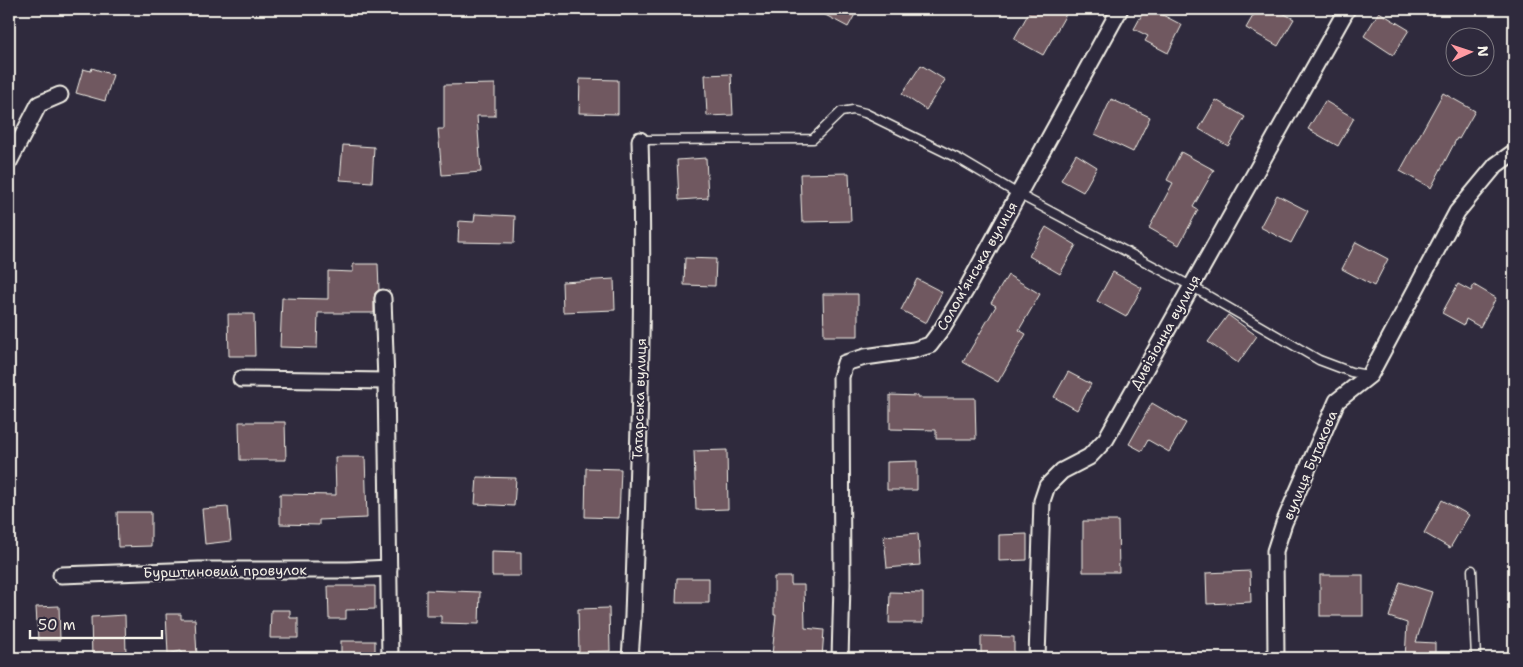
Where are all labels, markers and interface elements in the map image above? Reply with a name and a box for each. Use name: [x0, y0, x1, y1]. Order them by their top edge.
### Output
north arrow: [1446, 28, 1496, 78]
text: N: [1474, 45, 1492, 57]
street label: Соломʼянська вулиця: [933, 198, 1021, 334]
street label: Дивізіонна вулиця: [1126, 271, 1204, 393]
street label: Татарська вулиця: [628, 338, 650, 460]
street label: вулиця Бутакова: [1279, 407, 1341, 523]
street label: Бурштиновий провулок: [143, 561, 307, 581]
scale bar: [30, 607, 162, 639]
text: 50 m: [38, 615, 76, 635]

